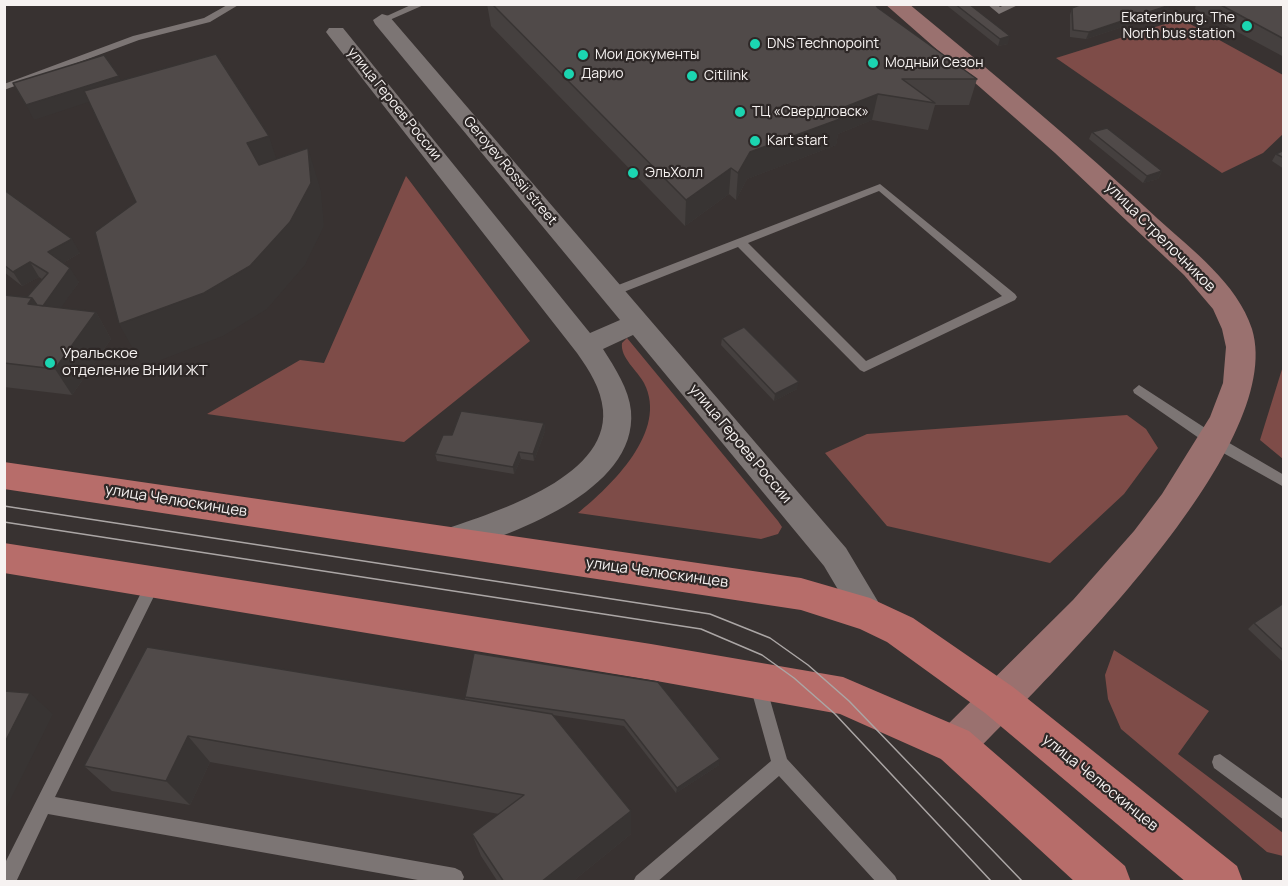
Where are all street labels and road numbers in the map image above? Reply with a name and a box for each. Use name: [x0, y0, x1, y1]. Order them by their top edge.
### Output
street label: улица Героев России: [343, 44, 445, 164]
street label: Geroyev Rossii street: [460, 113, 560, 229]
street label: улица Стрелочников: [1101, 178, 1219, 296]
street label: улица Героев России: [685, 381, 795, 507]
street label: улица Челюскинцев: [104, 481, 248, 521]
street label: улица Челюскинцев: [585, 554, 729, 592]
street label: улица Челюскинцев: [1039, 731, 1161, 835]

